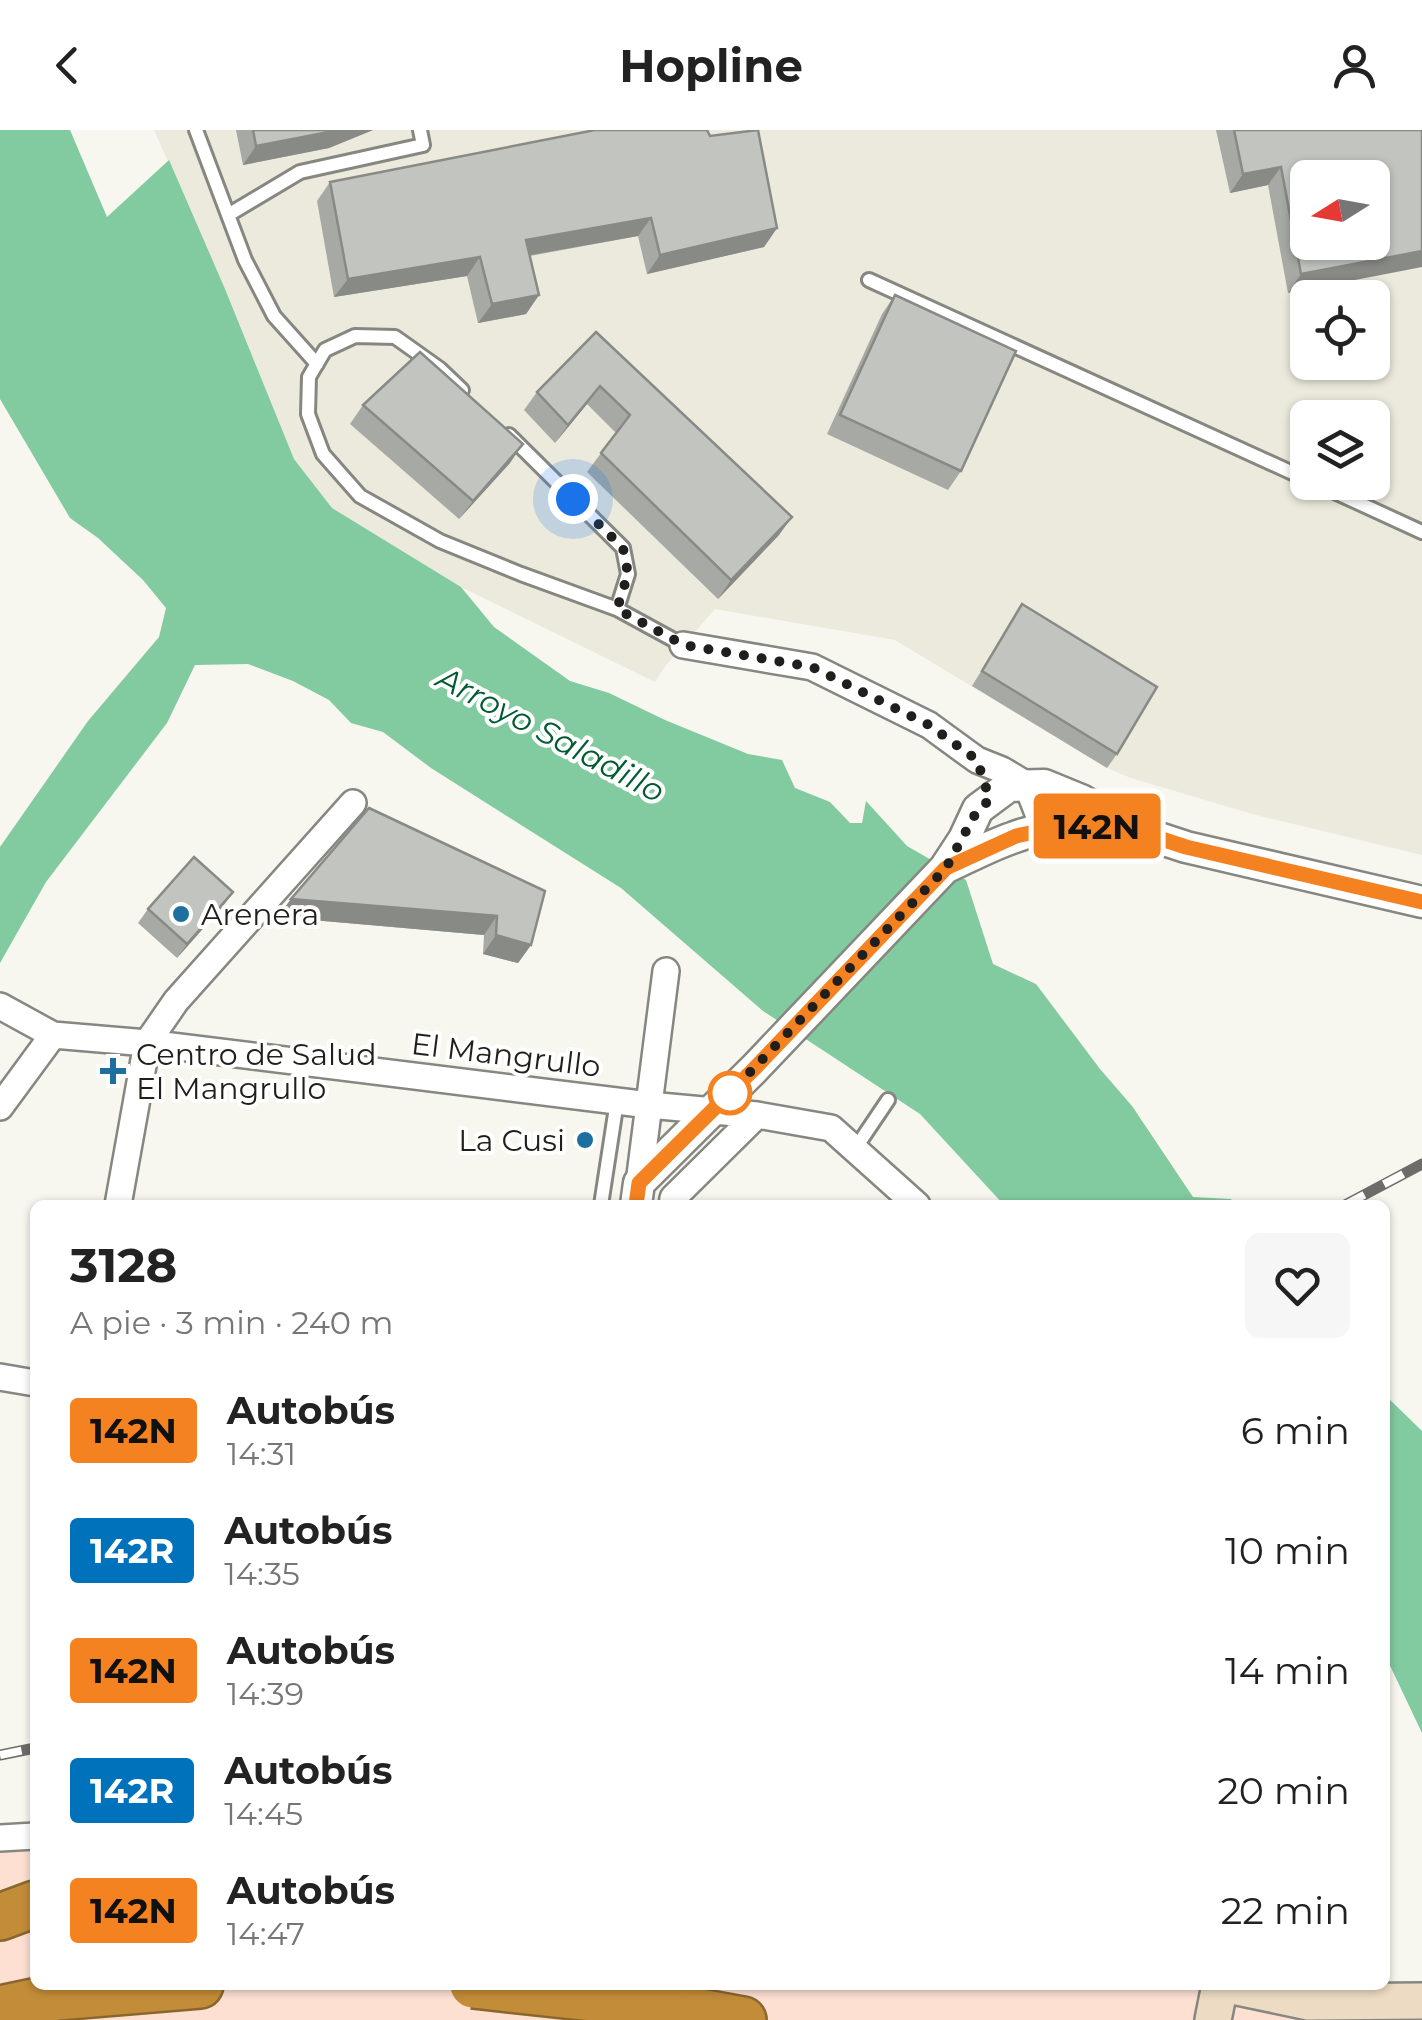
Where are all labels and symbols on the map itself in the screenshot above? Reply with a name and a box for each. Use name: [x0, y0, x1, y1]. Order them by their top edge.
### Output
north arrow: [1290, 160, 1390, 260]
your location: [548, 474, 598, 524]
water label: Arroyo Saladillo: [429, 657, 671, 810]
line badge: 142N: [1027, 794, 1167, 858]
place label: Arenera: [201, 896, 319, 933]
marker: Arenera: [170, 903, 192, 925]
street label: El Mangrullo: [409, 1025, 603, 1085]
place label: Centro de Salud El Mangrullo: [136, 1036, 377, 1107]
marker: Centro de Salud El Mangrullo: [100, 1058, 126, 1084]
unlabelled marker: [709, 1072, 751, 1114]
place label: La Cusi: [458, 1122, 565, 1159]
marker: La Cusi: [574, 1129, 596, 1151]

